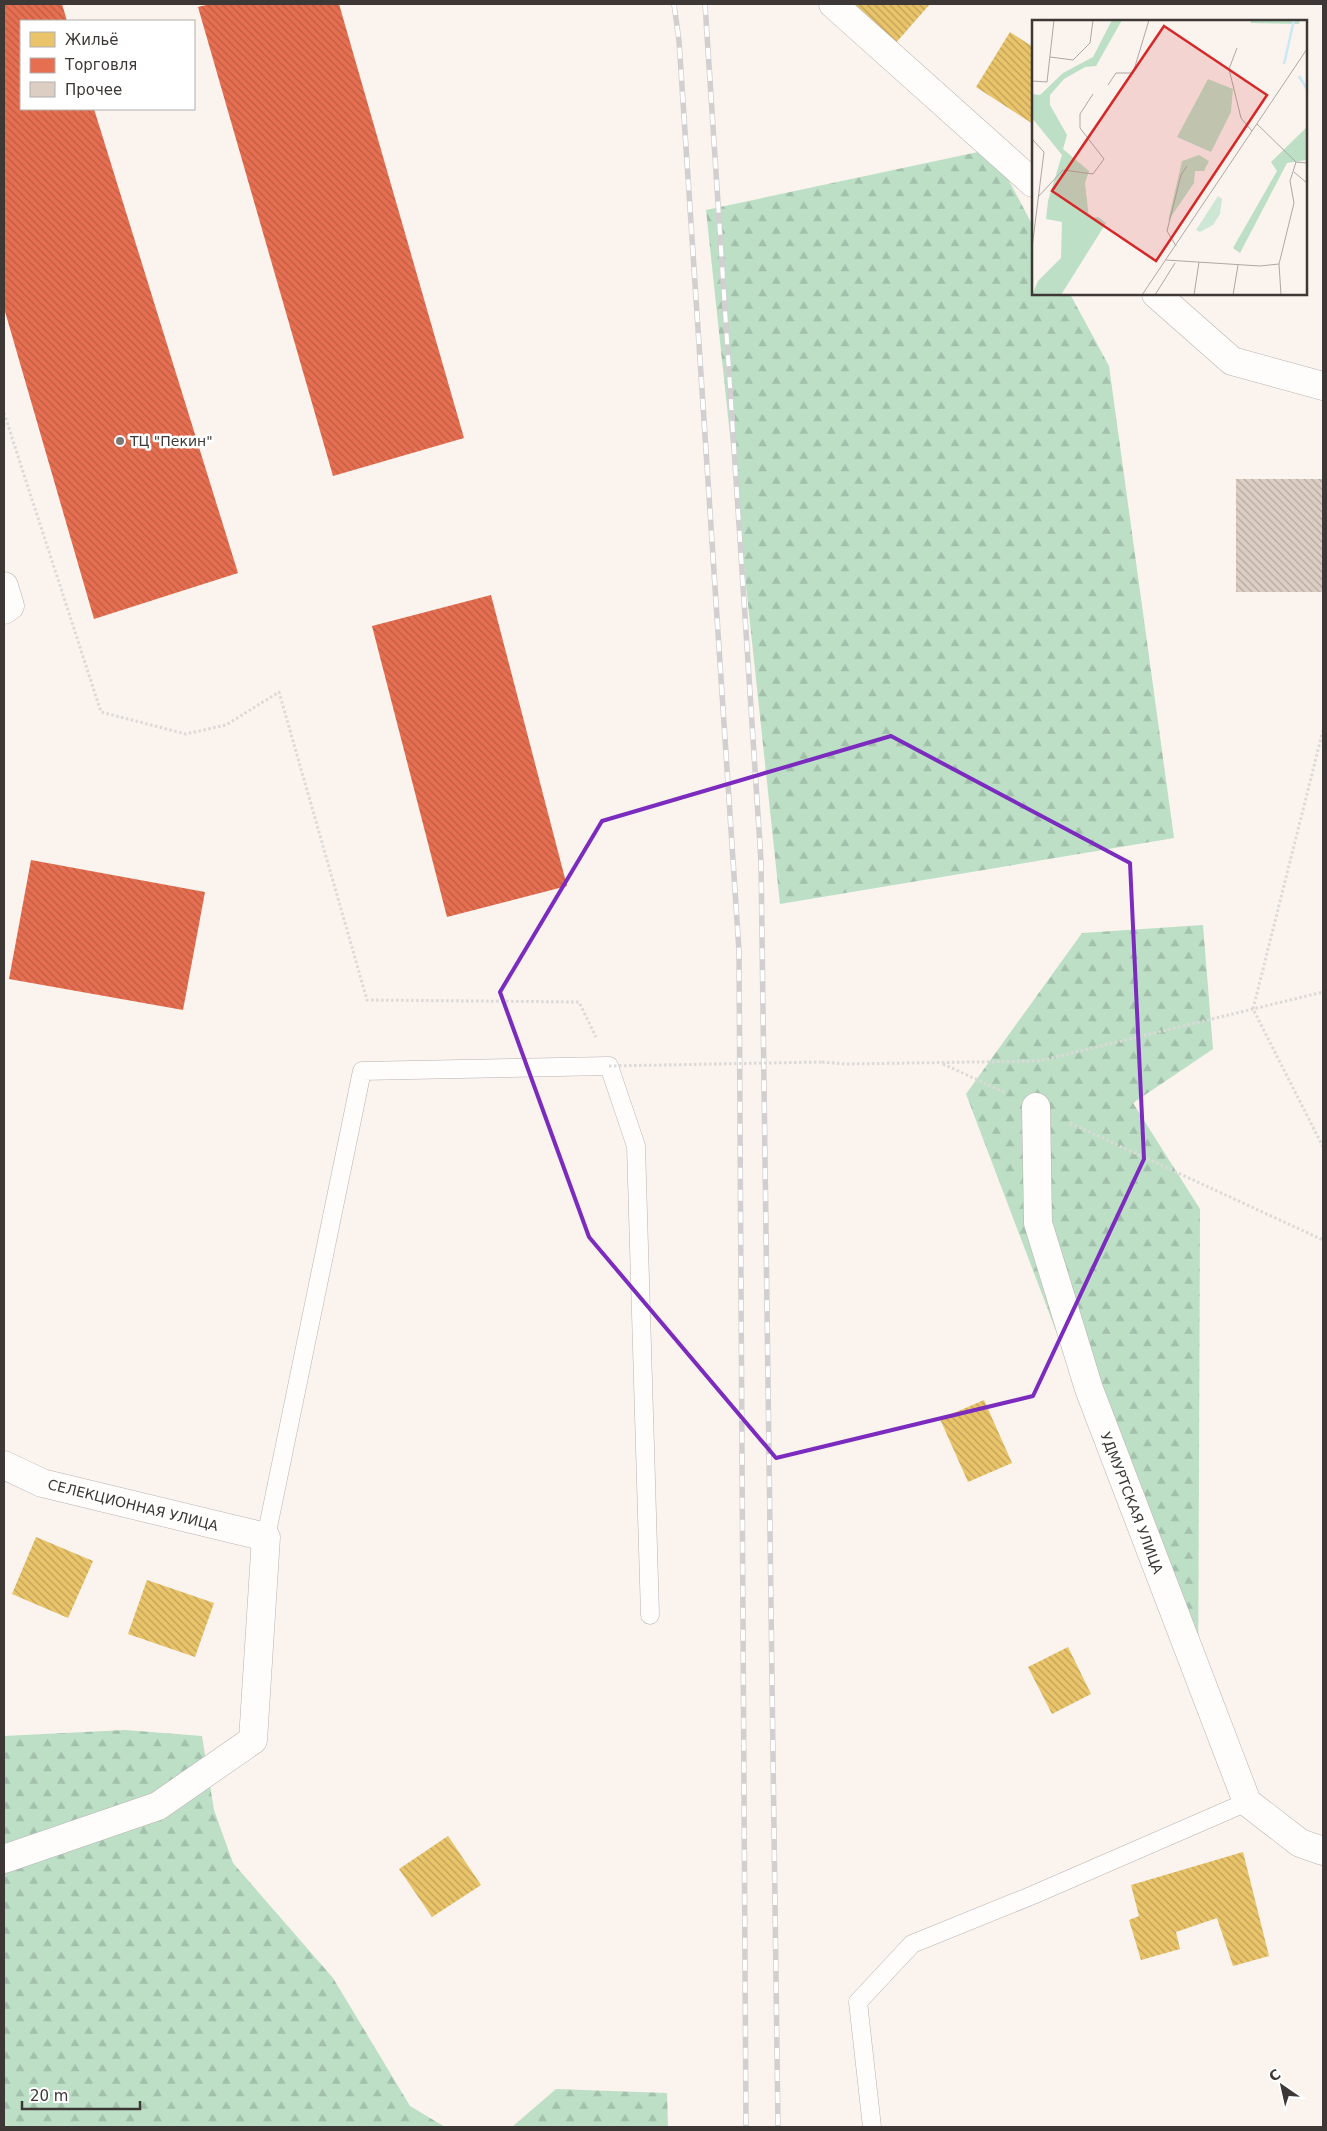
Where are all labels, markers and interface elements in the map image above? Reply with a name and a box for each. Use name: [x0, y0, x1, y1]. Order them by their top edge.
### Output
legend: [20, 20, 195, 110]
inset map: [1032, 20, 1307, 295]
text: Жильё: [65, 31, 119, 49]
text: Торговля: [64, 56, 137, 74]
text: Прочее: [65, 81, 122, 99]
place label: ТЦ "Пекин": [129, 433, 213, 449]
marker: ТЦ "Пекин": [114, 435, 126, 447]
street label: УДМУРТСКАЯ УЛИЦА: [1098, 1430, 1167, 1577]
street label: СЕЛЕКЦИОННАЯ УЛИЦА: [46, 1476, 220, 1534]
north arrow: [1257, 2061, 1307, 2111]
text: С: [1266, 2066, 1283, 2085]
scale bar: [22, 2078, 140, 2110]
text: 20 m: [30, 2087, 68, 2105]

